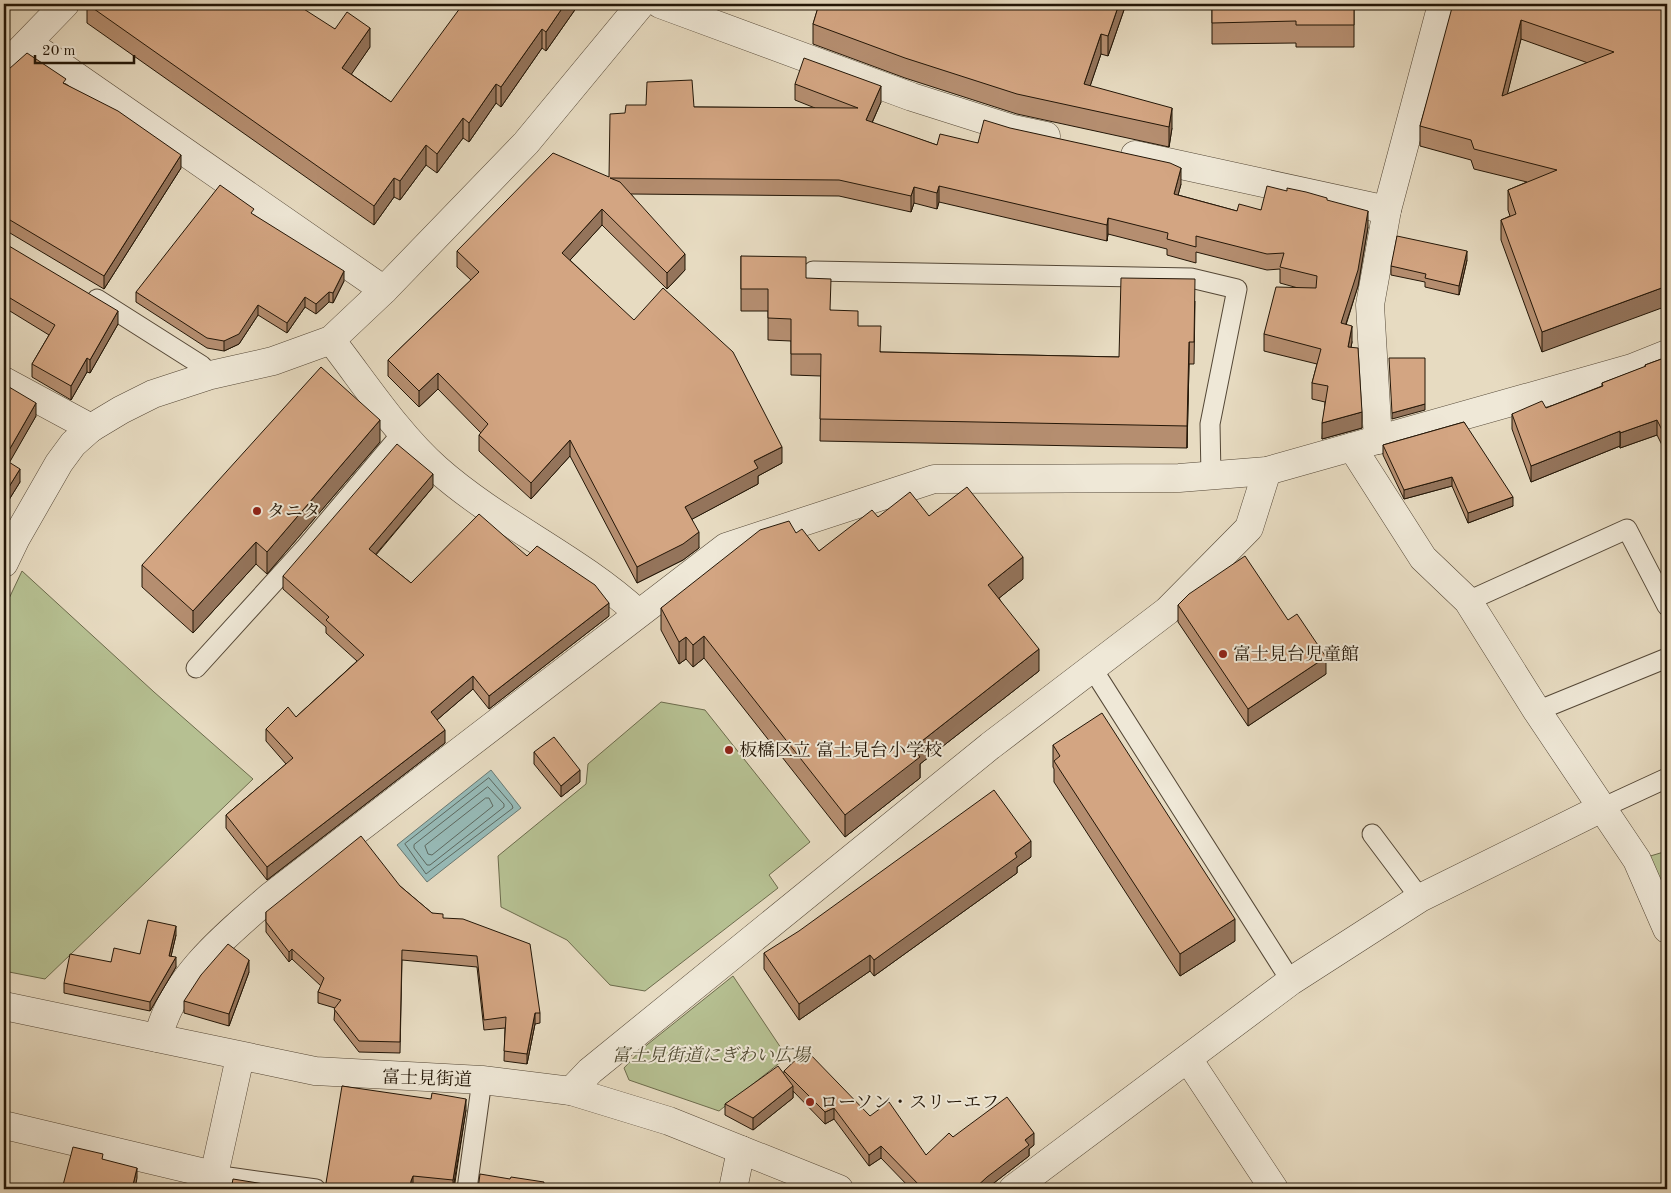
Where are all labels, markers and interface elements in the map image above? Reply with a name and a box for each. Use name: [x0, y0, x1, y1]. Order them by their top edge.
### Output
scale bar: [35, 32, 134, 64]
text: 20 m: [42, 44, 76, 59]
place label: タニタ: [267, 503, 321, 521]
marker: タニタ: [251, 505, 263, 517]
place label: 富士見台児童館: [1233, 644, 1359, 664]
marker: 富士見台児童館: [1217, 648, 1229, 660]
place label: 板橋区立 富士見台小学校: [739, 740, 942, 760]
marker: 板橋区立 富士見台小学校: [723, 744, 735, 756]
park label: 富士見街道にぎわい広場: [612, 1045, 812, 1065]
street label: 富士見街道: [382, 1066, 472, 1090]
place label: ローソン・スリーエフ: [820, 1094, 999, 1112]
marker: ローソン・スリーエフ: [804, 1096, 816, 1108]

